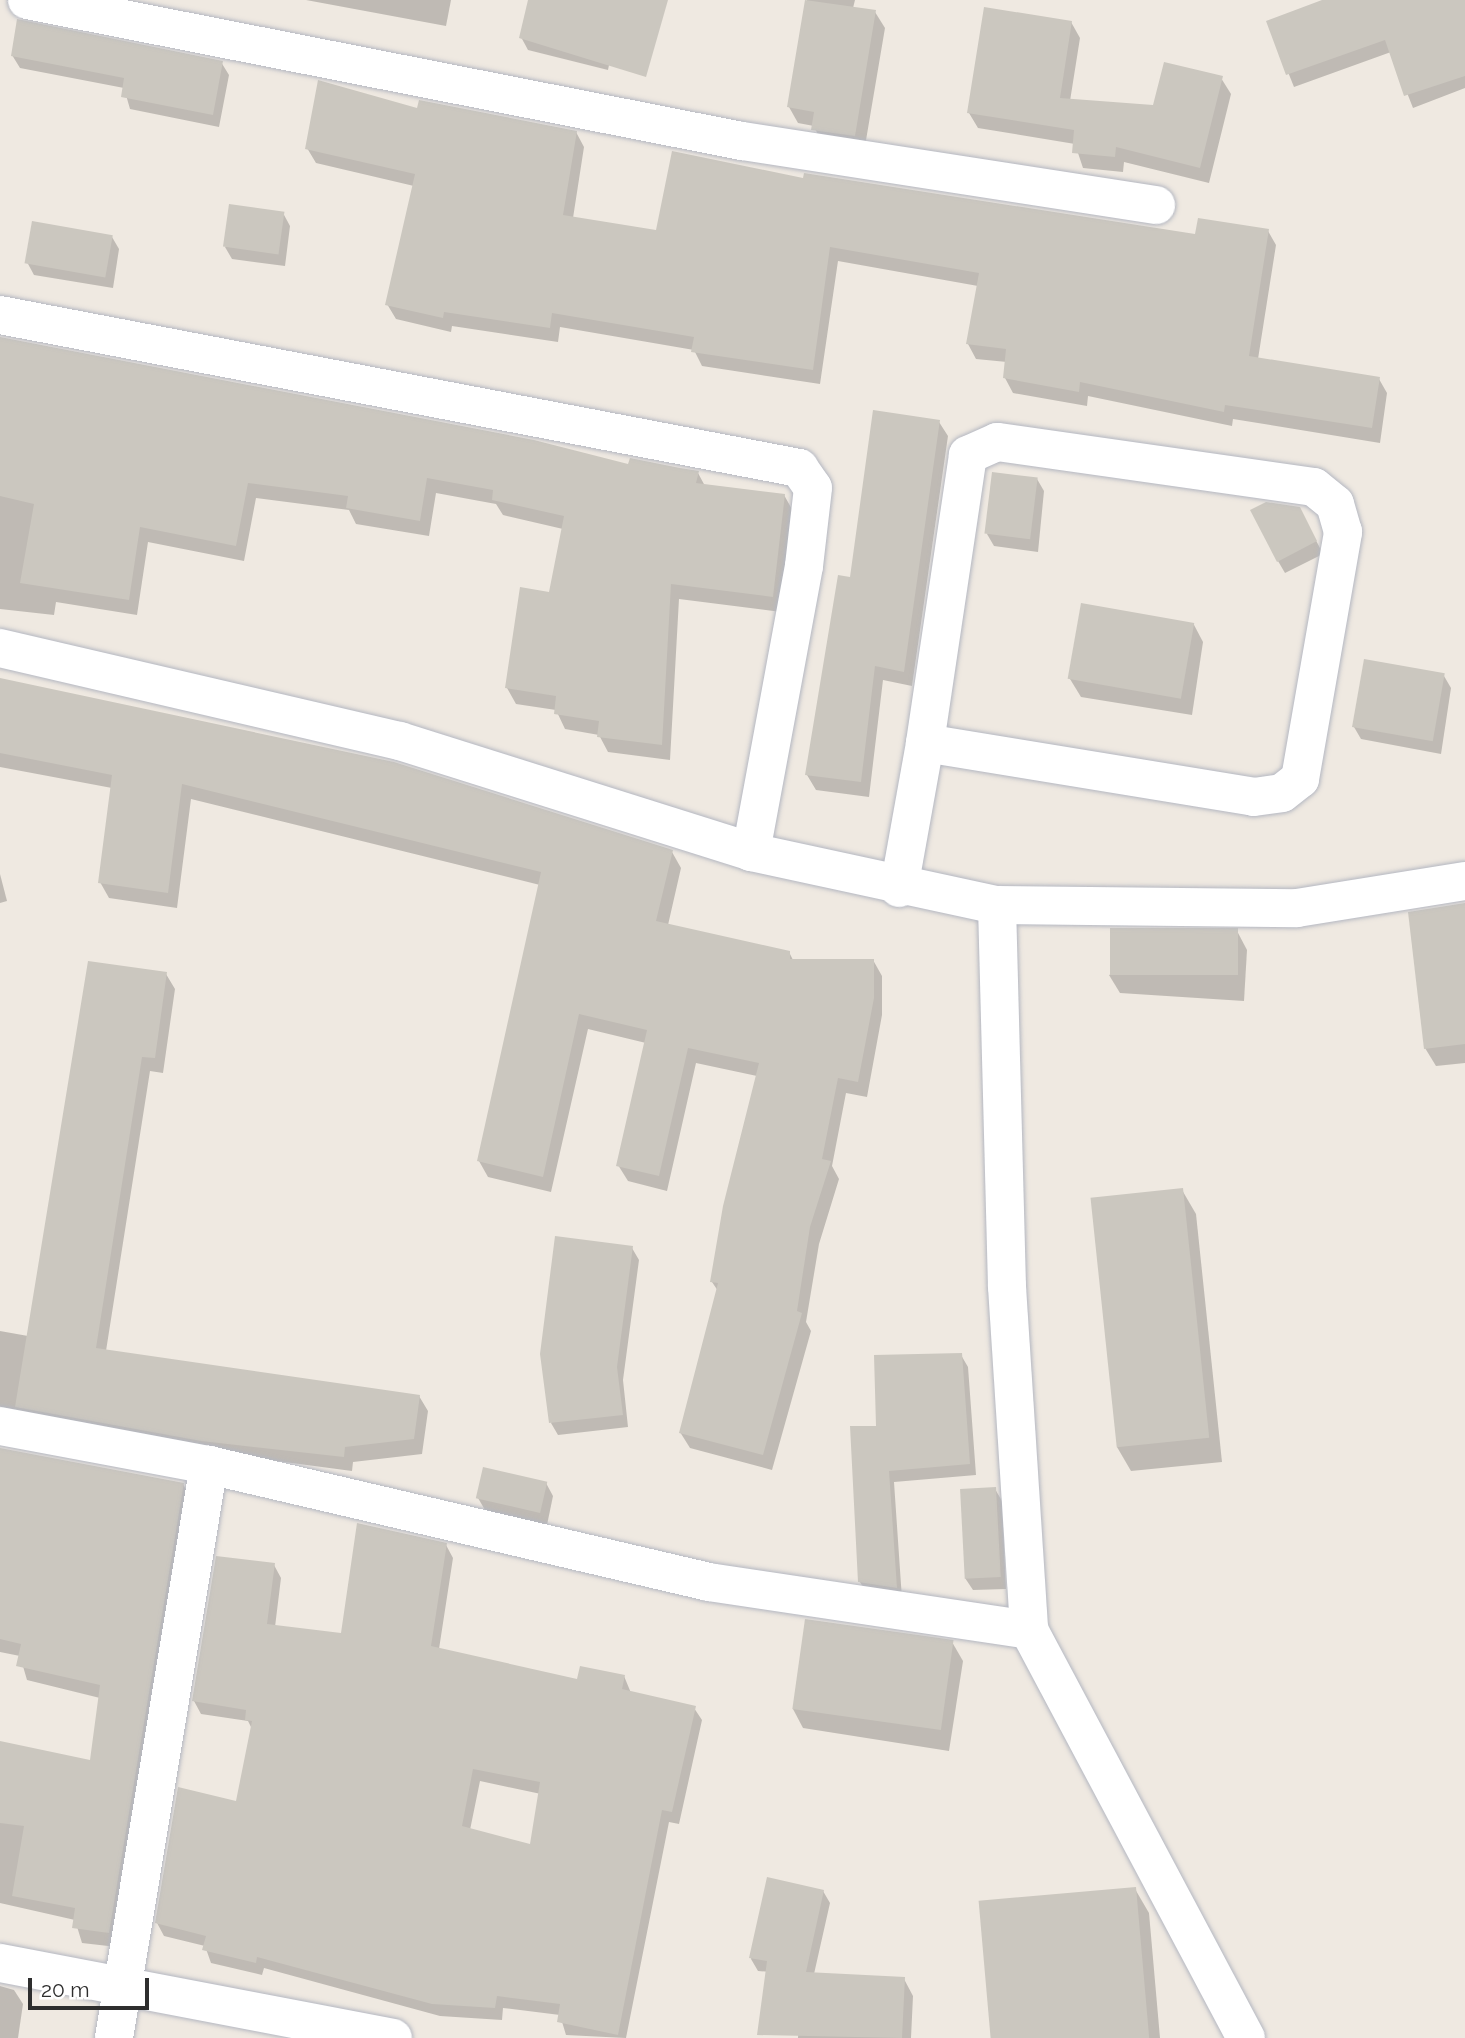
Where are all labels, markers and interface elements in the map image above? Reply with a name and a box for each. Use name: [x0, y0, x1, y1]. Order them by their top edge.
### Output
scale bar: [32, 1965, 152, 2009]
text: 20 m: [41, 1977, 89, 2002]

